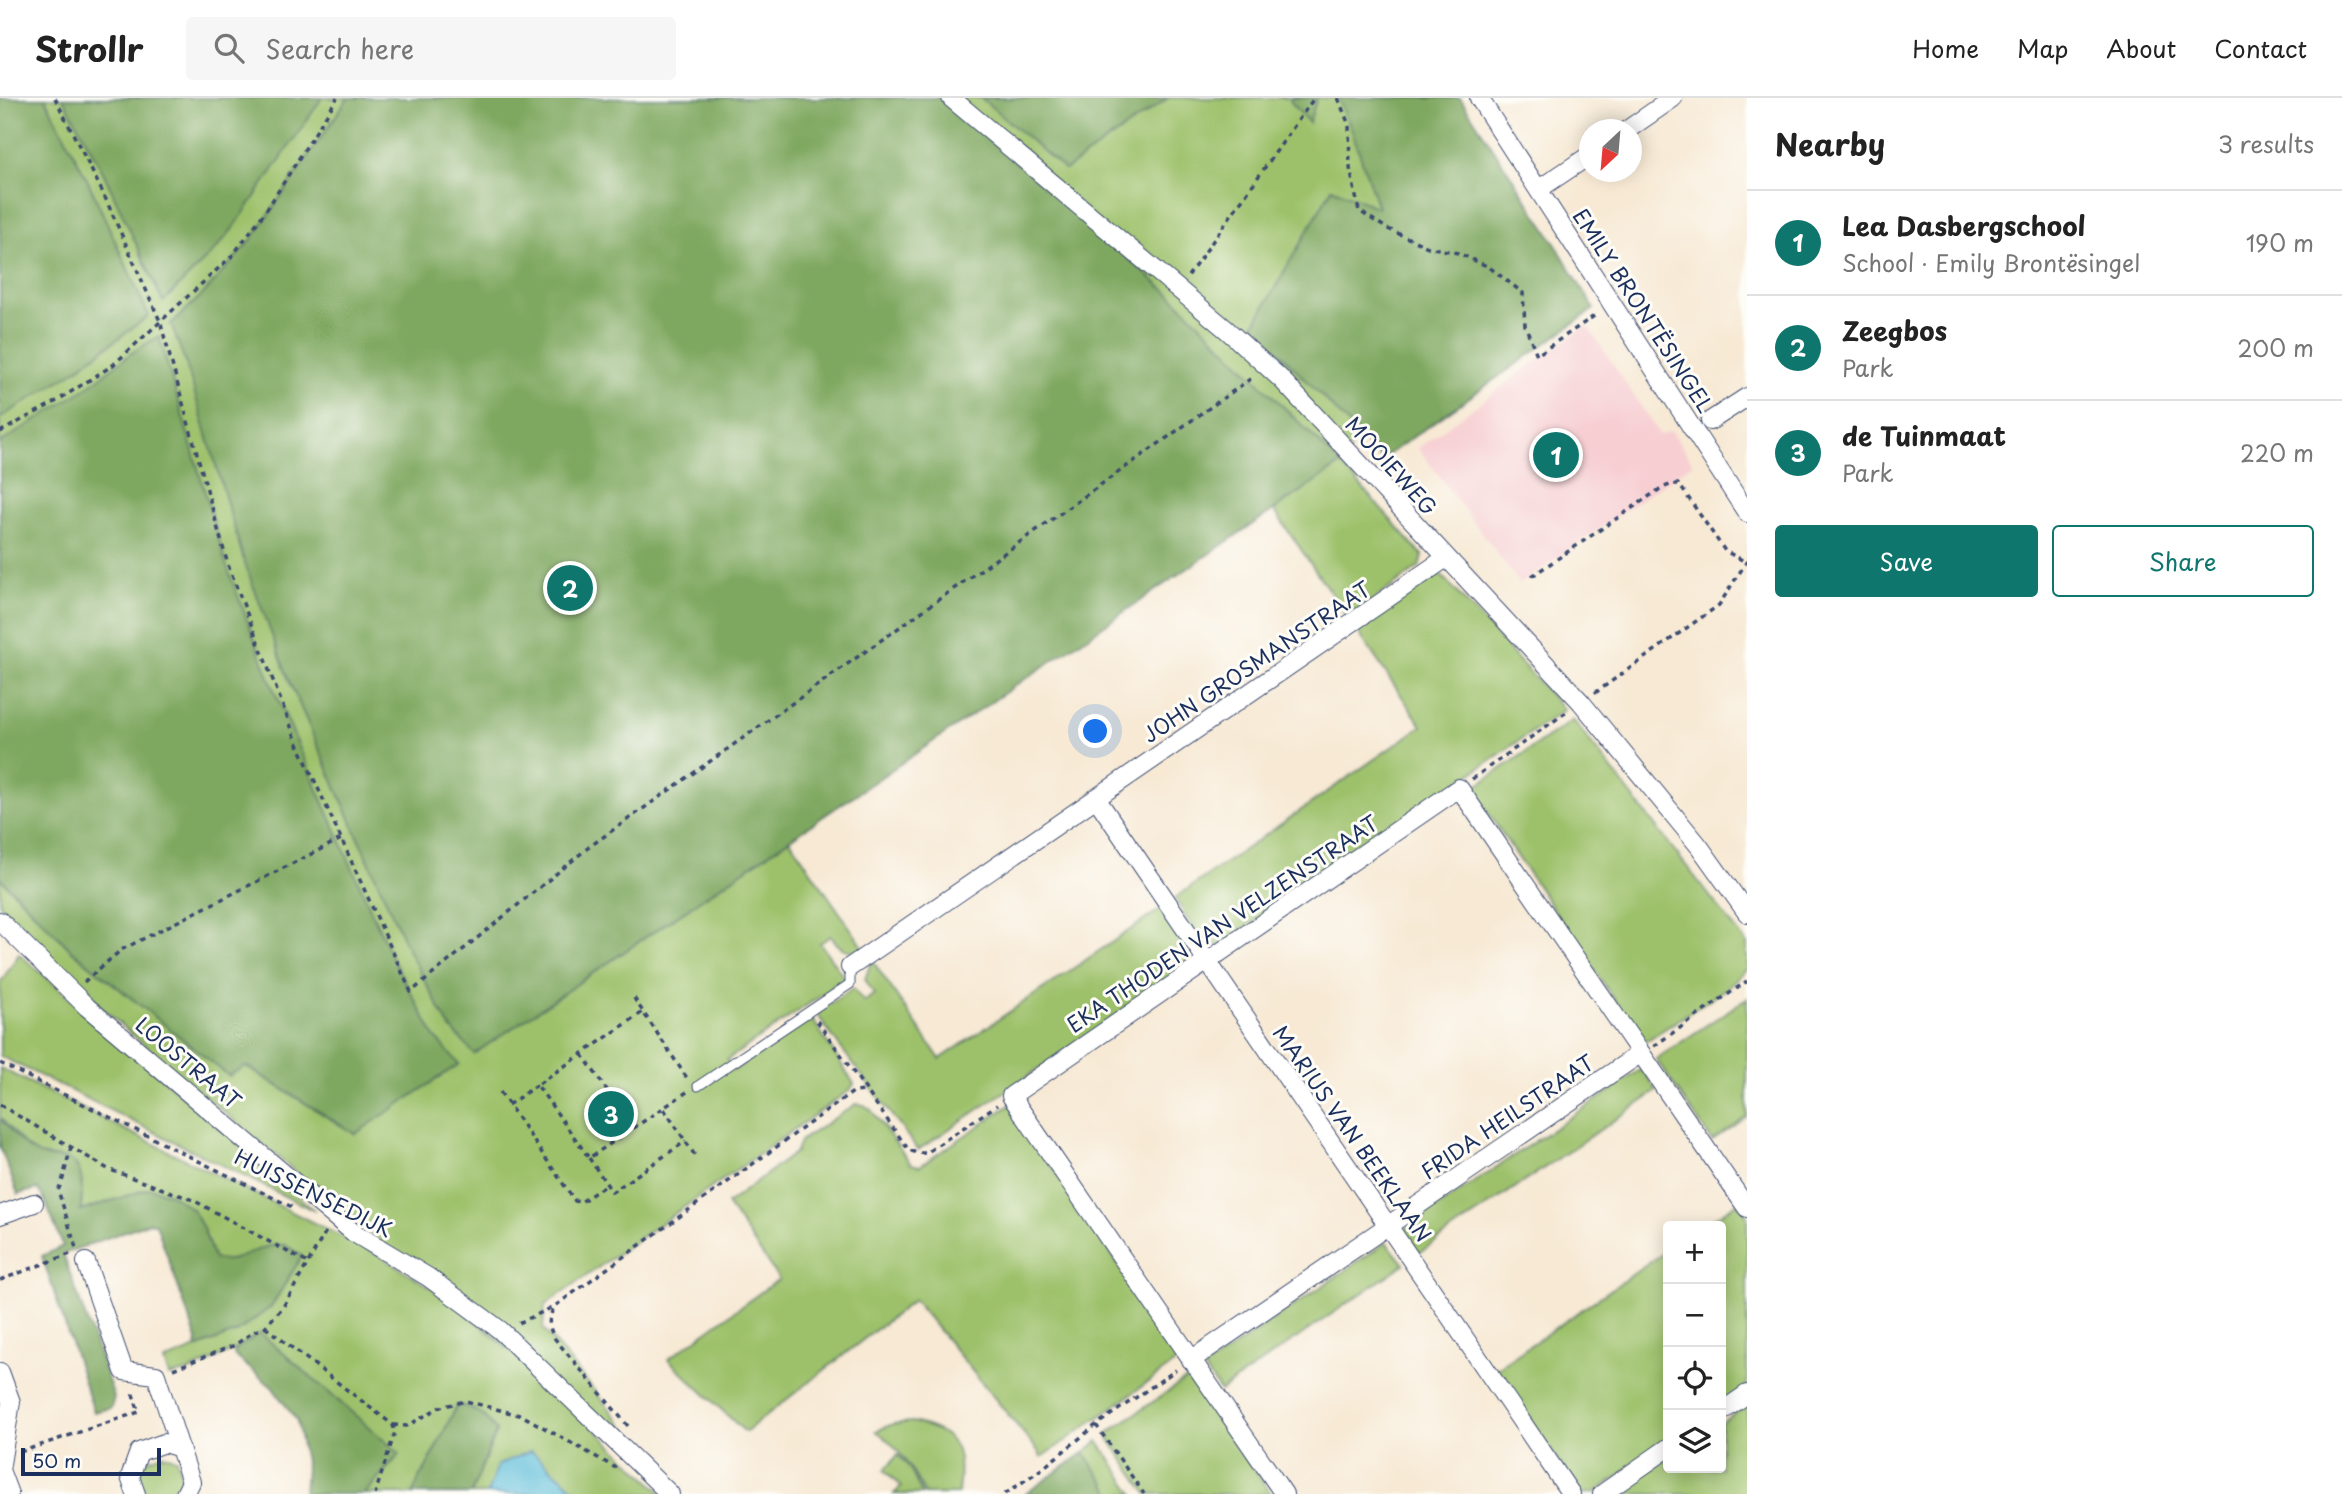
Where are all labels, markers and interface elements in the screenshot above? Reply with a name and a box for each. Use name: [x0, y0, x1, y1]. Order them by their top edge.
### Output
search box: [186, 17, 676, 80]
text: Strollr: [35, 23, 144, 73]
icon: search: [210, 29, 248, 67]
text: Search here: [266, 29, 414, 68]
text: Home: [1912, 30, 1979, 66]
text: Map: [2017, 30, 2068, 66]
text: About: [2106, 30, 2176, 66]
text: Contact: [2214, 30, 2307, 66]
north arrow: [1579, 119, 1642, 182]
text: Nearby: [1775, 121, 1885, 166]
text: 3 results: [2218, 126, 2314, 161]
street label: EMILY BRONTËSINGEL: [1566, 202, 1722, 418]
text: Lea Dasbergschool: [1842, 206, 2086, 245]
text: 1: [1793, 225, 1804, 260]
text: 190 m: [2246, 225, 2314, 260]
text: School · Emily Brontësingel: [1842, 245, 2140, 280]
text: Zeegbos: [1842, 311, 1947, 350]
text: 2: [1790, 330, 1806, 365]
text: 200 m: [2237, 330, 2314, 365]
text: Park: [1842, 350, 1893, 385]
street label: MOOIEWEG: [1339, 409, 1445, 521]
text: de Tuinmaat: [1842, 416, 2006, 455]
pin: 1: [1533, 429, 1579, 481]
text: 3: [1790, 435, 1806, 470]
text: 220 m: [2240, 435, 2314, 470]
text: Park: [1842, 455, 1893, 490]
button: Save: [1775, 525, 2038, 597]
button: Share: [2052, 525, 2314, 597]
pin: 2: [547, 562, 593, 614]
street label: JOHN GROSMANSTRAAT: [1136, 572, 1377, 749]
your location: [1078, 714, 1112, 748]
street label: EKA THODEN VAN VELZENSTRAAT: [1060, 806, 1385, 1040]
street label: LOOSTRAAT: [129, 1008, 249, 1116]
street label: MARIUS VAN BEEKLAAN: [1266, 1018, 1440, 1248]
street label: FRIDA HEILSTRAAT: [1414, 1046, 1601, 1186]
pin: 3: [588, 1088, 634, 1140]
street label: HUISSENSEDIJK: [230, 1140, 398, 1244]
map controls: [1663, 1221, 1726, 1473]
button: +: [1663, 1221, 1726, 1284]
button: −: [1663, 1284, 1726, 1347]
button: locate: [1663, 1347, 1726, 1410]
button: layers: [1663, 1410, 1726, 1473]
scale bar: [21, 1445, 161, 1477]
text: 50 m: [32, 1446, 81, 1474]

